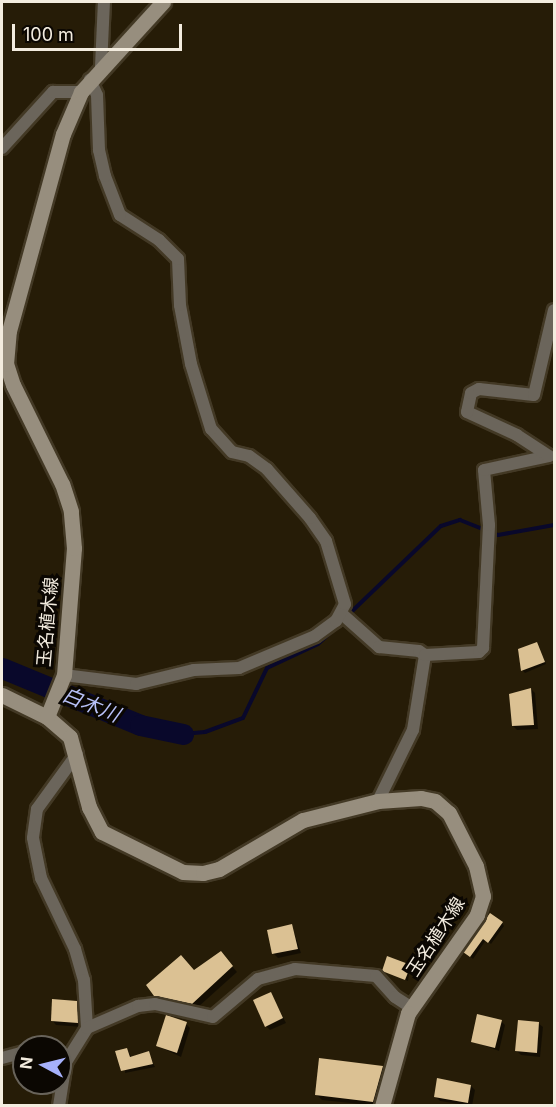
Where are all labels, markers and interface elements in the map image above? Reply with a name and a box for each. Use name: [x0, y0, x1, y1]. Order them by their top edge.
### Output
scale bar: [15, 12, 184, 50]
text: 100 m: [23, 24, 74, 45]
street label: 玉名植木線: [33, 576, 63, 668]
water label: 白木川: [59, 683, 123, 727]
street label: 玉名植木線: [402, 893, 470, 981]
north arrow: [12, 1035, 72, 1095]
text: N: [15, 1056, 37, 1070]

